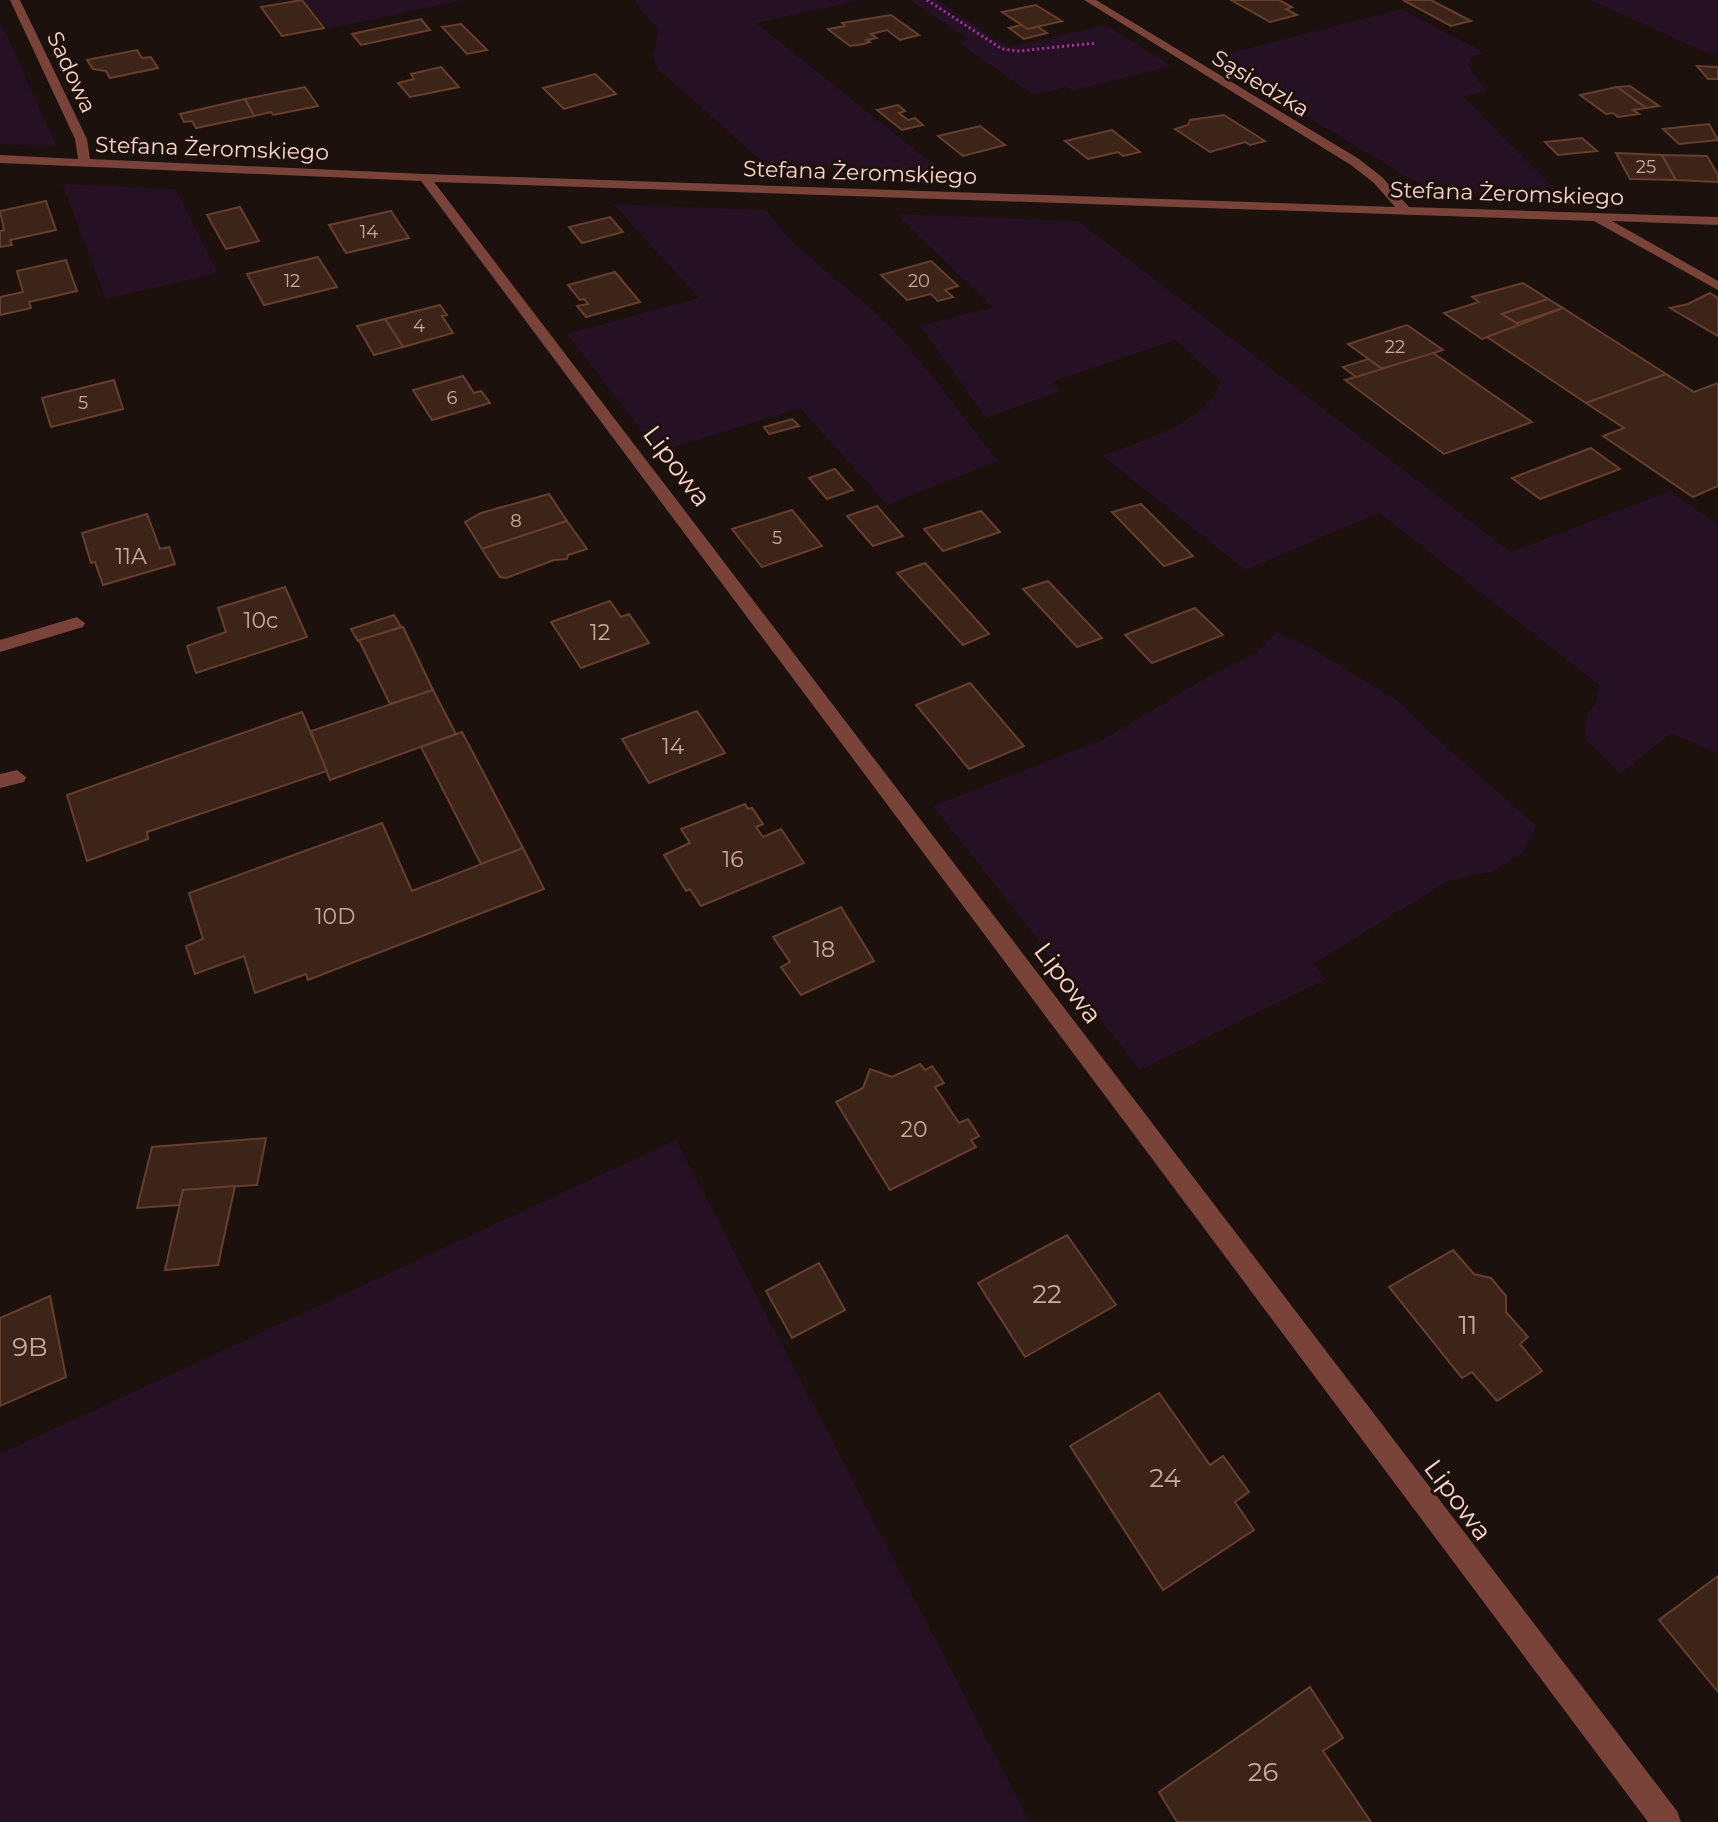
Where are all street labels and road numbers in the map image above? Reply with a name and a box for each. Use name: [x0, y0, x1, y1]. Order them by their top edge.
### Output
street label: Sadowa: [41, 27, 102, 117]
street label: Sąsiedzka: [1207, 44, 1314, 123]
street label: Stefana Żeromskiego: [95, 131, 329, 166]
street label: Stefana Żeromskiego: [743, 155, 977, 190]
street label: Stefana Żeromskiego: [1390, 176, 1624, 211]
street label: Lipowa: [636, 419, 718, 513]
street label: Lipowa: [1027, 936, 1109, 1030]
street label: Lipowa: [1417, 1453, 1499, 1547]

